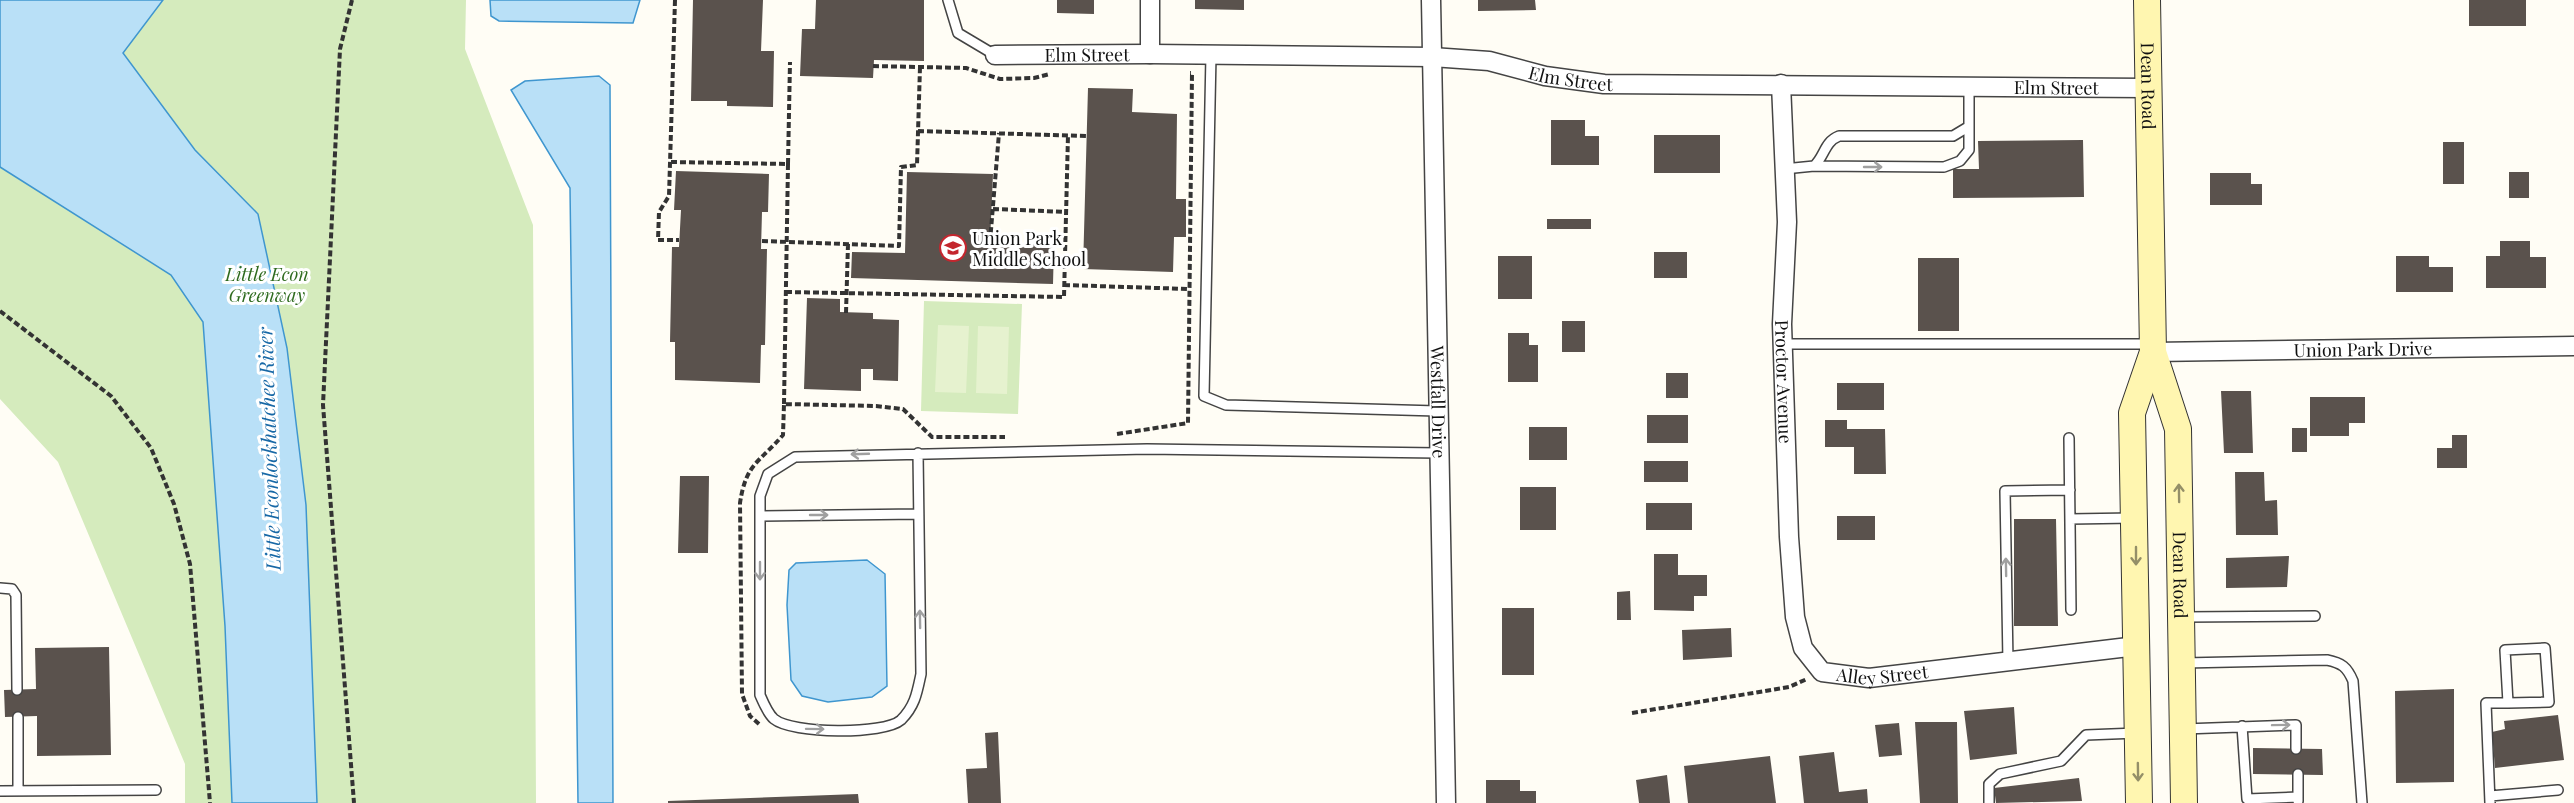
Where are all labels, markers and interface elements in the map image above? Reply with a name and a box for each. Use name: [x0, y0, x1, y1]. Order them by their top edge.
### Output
street label: Elm Street: [1044, 42, 1130, 67]
street label: Dean Road: [2136, 42, 2161, 130]
street label: Elm Street: [1526, 60, 1614, 96]
street label: Elm Street: [2014, 75, 2100, 100]
one-way arrow: [1862, 161, 1882, 172]
place label: Union Park Middle School: [972, 226, 1086, 271]
school or university icon: Union Park Middle School: [938, 233, 968, 263]
park label: Little Econ Greenway: [224, 262, 309, 307]
street label: Proctor Avenue: [1770, 319, 1798, 444]
water label: Little Econlockhatchee River: [250, 325, 286, 572]
street label: Union Park Drive: [2294, 336, 2432, 362]
street label: Westfall Drive: [1425, 345, 1452, 458]
one-way arrow: [850, 449, 870, 460]
one-way arrow: [2173, 483, 2185, 503]
one-way arrow: [808, 509, 828, 521]
street label: Dean Road: [2168, 531, 2193, 619]
one-way arrow: [2130, 545, 2142, 565]
one-way arrow: [2000, 558, 2012, 578]
one-way arrow: [754, 560, 766, 580]
one-way arrow: [914, 609, 926, 629]
street label: Alley Street: [1834, 659, 1930, 690]
one-way arrow: [2270, 720, 2290, 731]
one-way arrow: [804, 723, 824, 735]
one-way arrow: [2133, 761, 2144, 781]

